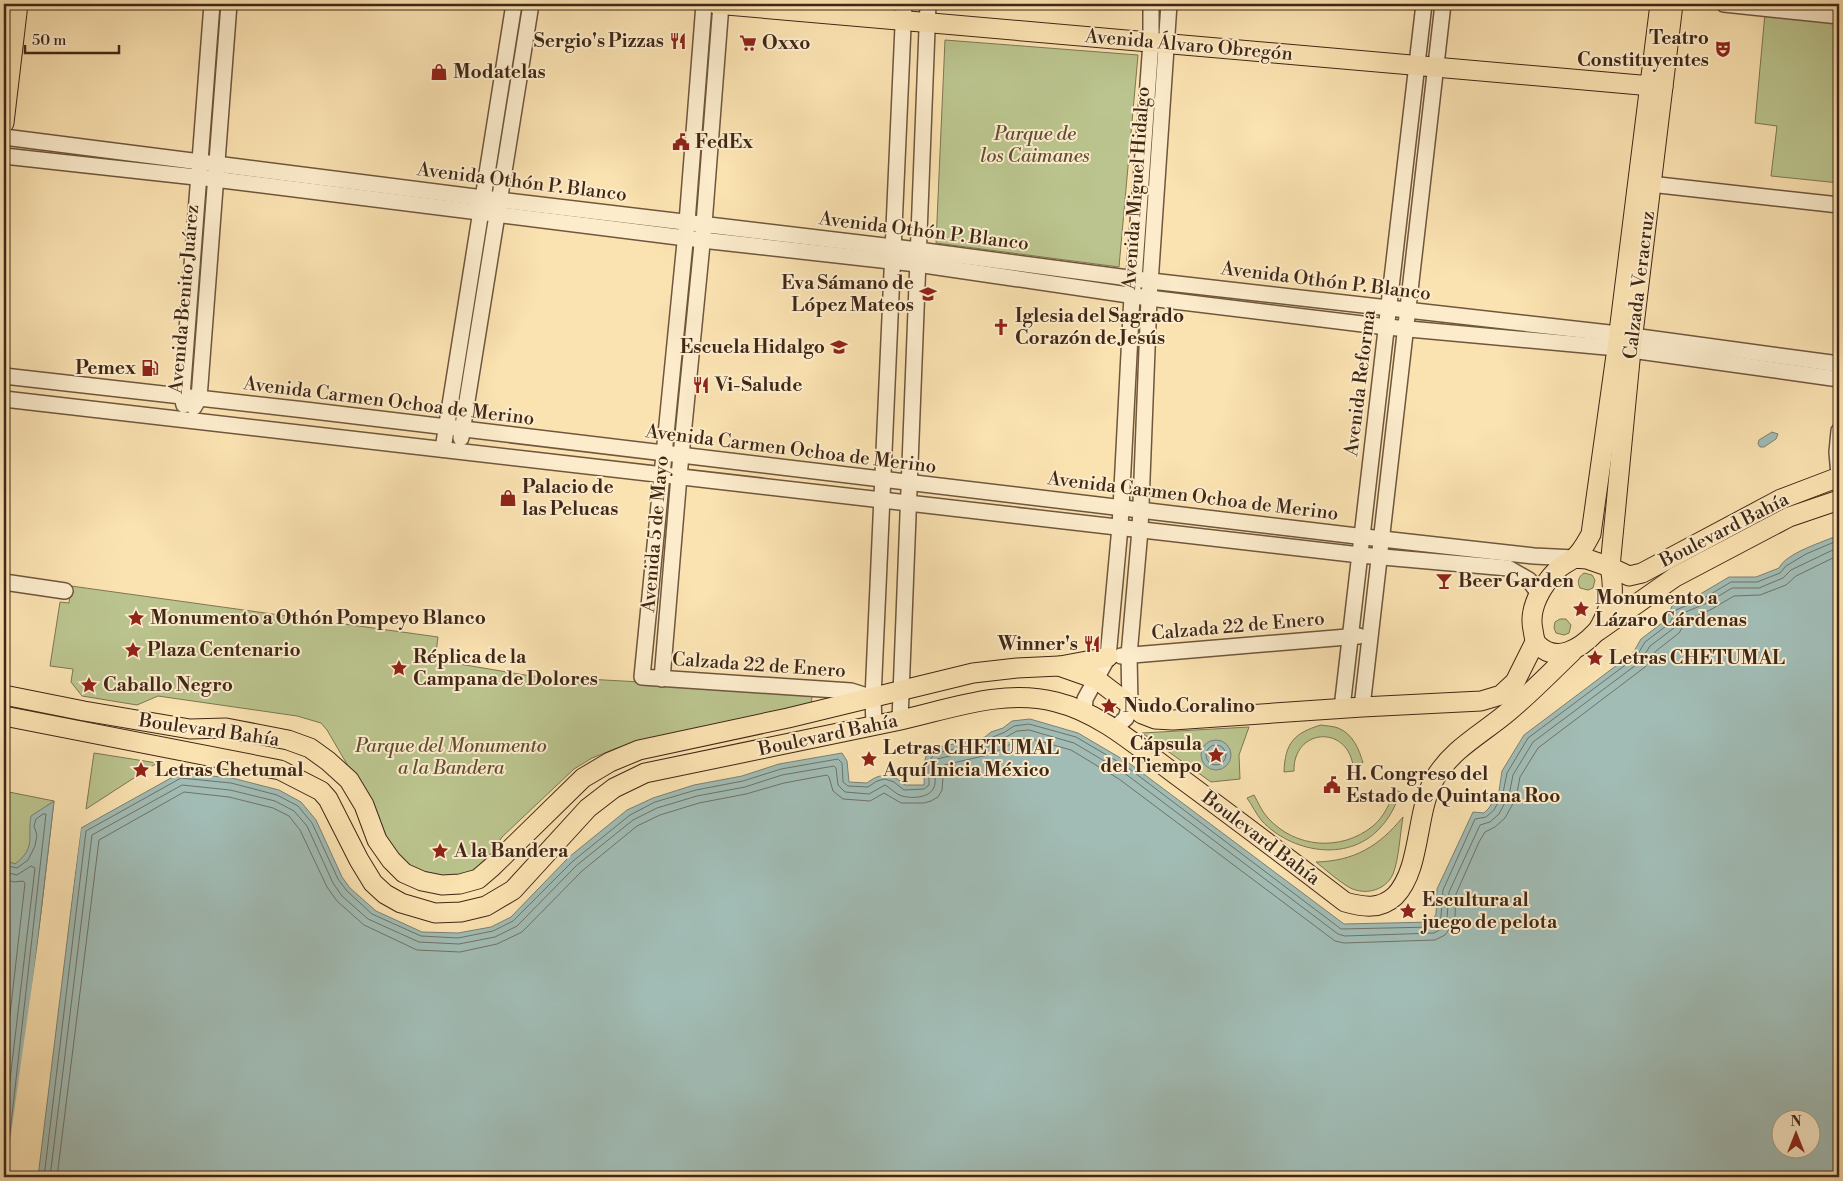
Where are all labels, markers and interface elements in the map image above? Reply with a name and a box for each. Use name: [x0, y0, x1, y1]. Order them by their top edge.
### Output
scale bar: [25, 22, 119, 54]
street label: Avenida Álvaro Obregón: [1083, 23, 1294, 66]
place label: Teatro Constituyentes: [1577, 26, 1709, 72]
place label: Sergio's Pizzas: [534, 29, 664, 53]
text: 50 m: [32, 31, 66, 50]
restaurant icon: Sergio's Pizzas: [668, 31, 688, 51]
place label: Oxxo: [762, 31, 810, 55]
supermarket icon: Oxxo: [738, 33, 758, 53]
theatre icon: Teatro Constituyentes: [1713, 39, 1733, 59]
place label: Modatelas: [453, 60, 546, 84]
shop icon: Modatelas: [429, 62, 449, 82]
street label: Avenida Miguel Hidalgo: [1117, 86, 1155, 291]
park label: Parque de los Caimanes: [980, 122, 1090, 168]
place label: FedEx: [695, 130, 753, 154]
public building icon: FedEx: [671, 132, 691, 152]
street label: Avenida Othón P. Blanco: [415, 157, 628, 207]
street label: Avenida Benito Juárez: [164, 204, 204, 395]
street label: Avenida Othón P. Blanco: [817, 206, 1030, 256]
street label: Calzada Veracruz: [1618, 210, 1660, 360]
street label: Avenida Othón P. Blanco: [1219, 256, 1432, 306]
place label: Eva Sámano de López Mateos: [781, 271, 914, 317]
school or university icon: Eva Sámano de López Mateos: [918, 284, 938, 304]
place label: Iglesia del Sagrado Corazón de Jesús: [1015, 304, 1184, 350]
street label: Avenida Reforma: [1339, 308, 1381, 459]
church icon: Iglesia del Sagrado Corazón de Jesús: [991, 317, 1011, 337]
place label: Escuela Hidalgo: [680, 335, 825, 359]
school or university icon: Escuela Hidalgo: [829, 337, 849, 357]
place label: Pemex: [75, 356, 136, 380]
fuel station icon: Pemex: [140, 358, 160, 378]
street label: Avenida Carmen Ochoa de Merino: [241, 371, 536, 431]
place label: Vi-Salude: [714, 373, 802, 397]
restaurant icon: Vi-Salude: [691, 375, 711, 395]
street label: Avenida Carmen Ochoa de Merino: [643, 419, 938, 479]
street label: Avenida 5 de Mayo: [636, 455, 674, 614]
street label: Avenida Carmen Ochoa de Merino: [1045, 466, 1340, 526]
place label: Palacio de las Pelucas: [522, 475, 618, 521]
street label: Boulevard Bahía: [1654, 487, 1793, 573]
shop icon: Palacio de las Pelucas: [498, 488, 518, 508]
place label: Beer Garden: [1458, 569, 1574, 593]
bar icon: Beer Garden: [1434, 571, 1454, 591]
place label: Monumento a Lázaro Cárdenas: [1595, 586, 1747, 632]
place icon: Monumento a Lázaro Cárdenas: [1571, 599, 1591, 619]
place label: Monumento a Othón Pompeyo Blanco: [150, 606, 486, 630]
street label: Calzada 22 de Enero: [1150, 606, 1326, 646]
place icon: Monumento a Othón Pompeyo Blanco: [126, 608, 146, 628]
place label: Winner's: [996, 632, 1078, 656]
restaurant icon: Winner's: [1082, 634, 1102, 654]
place label: Plaza Centenario: [147, 638, 301, 662]
place icon: Plaza Centenario: [123, 640, 143, 660]
place label: Réplica de la Campana de Dolores: [413, 645, 598, 691]
place label: Letras CHETUMAL: [1609, 646, 1785, 670]
street label: Calzada 22 de Enero: [671, 647, 847, 683]
place icon: Letras CHETUMAL: [1585, 648, 1605, 668]
place icon: Réplica de la Campana de Dolores: [389, 658, 409, 678]
place label: Caballo Negro: [103, 673, 233, 697]
place icon: Caballo Negro: [79, 675, 99, 695]
place label: Nudo Coralino: [1123, 694, 1255, 718]
place icon: Nudo Coralino: [1099, 696, 1119, 716]
street label: Boulevard Bahía: [136, 708, 281, 752]
street label: Boulevard Bahía: [755, 708, 900, 762]
place label: Cápsula del Tiempo: [1100, 732, 1203, 778]
park label: Parque del Monumento a la Bandera: [354, 734, 547, 780]
place label: Letras CHETUMAL Aquí Inicia México: [882, 736, 1059, 782]
place icon: Cápsula del Tiempo: [1206, 745, 1226, 765]
place icon: Letras CHETUMAL Aquí Inicia México: [859, 749, 879, 769]
place label: Letras Chetumal: [155, 758, 303, 782]
place icon: Letras Chetumal: [131, 760, 151, 780]
place label: H. Congreso del Estado de Quintana Roo: [1346, 762, 1560, 808]
public building icon: H. Congreso del Estado de Quintana Roo: [1322, 775, 1342, 795]
street label: Boulevard Bahía: [1196, 785, 1325, 891]
place label: A la Bandera: [453, 839, 569, 863]
place icon: A la Bandera: [430, 841, 450, 861]
place label: Escultura al juego de pelota: [1420, 888, 1558, 934]
place icon: Escultura al juego de pelota: [1398, 901, 1418, 921]
north arrow: [1770, 1108, 1820, 1158]
text: N: [1790, 1113, 1802, 1131]

